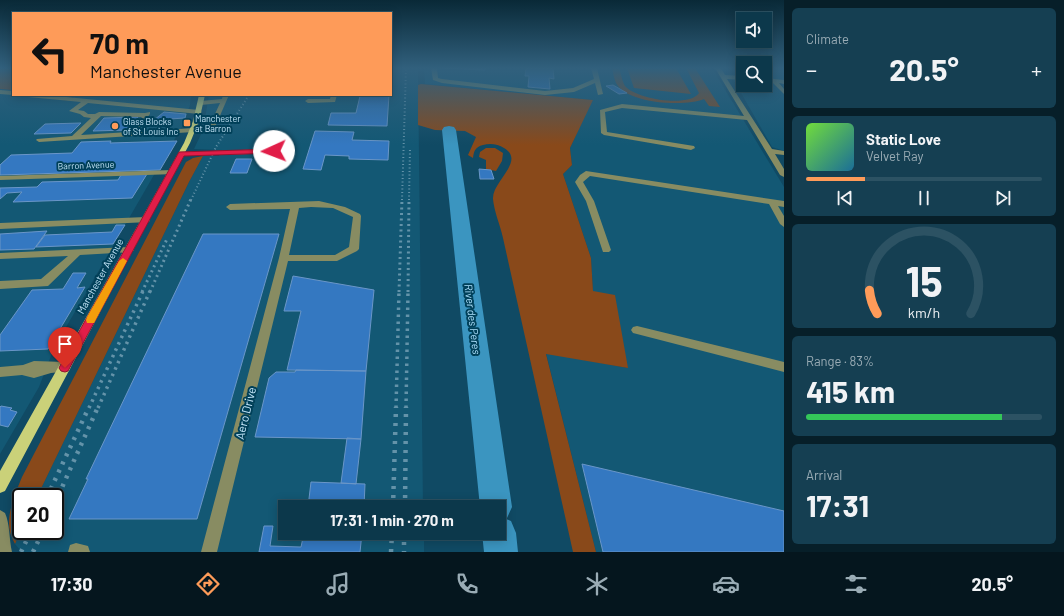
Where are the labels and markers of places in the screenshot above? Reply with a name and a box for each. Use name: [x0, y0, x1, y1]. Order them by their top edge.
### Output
place label: Manchester at Barron: [195, 113, 241, 134]
place label: Glass Blocks of St Louis Inc: [123, 116, 179, 137]
marker: Manchester at Barron: [182, 118, 192, 128]
marker: Glass Blocks of St Louis Inc: [110, 121, 120, 131]
pin: [48, 327, 82, 368]

